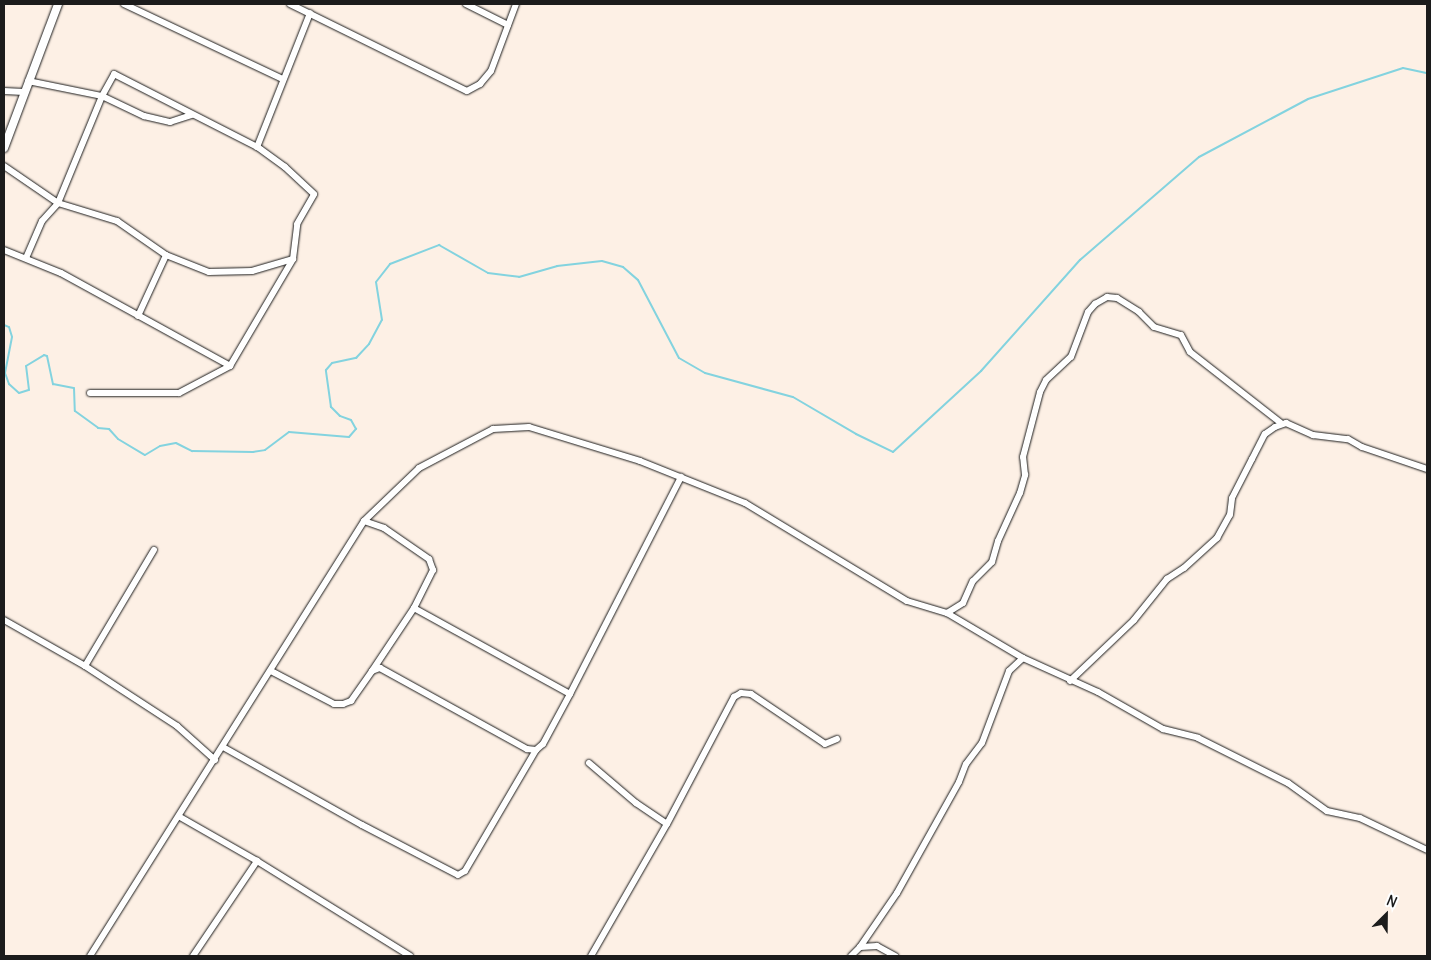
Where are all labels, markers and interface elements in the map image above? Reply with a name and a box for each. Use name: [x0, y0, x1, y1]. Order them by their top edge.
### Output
north arrow: [1361, 890, 1411, 940]
text: N: [1384, 891, 1400, 911]

